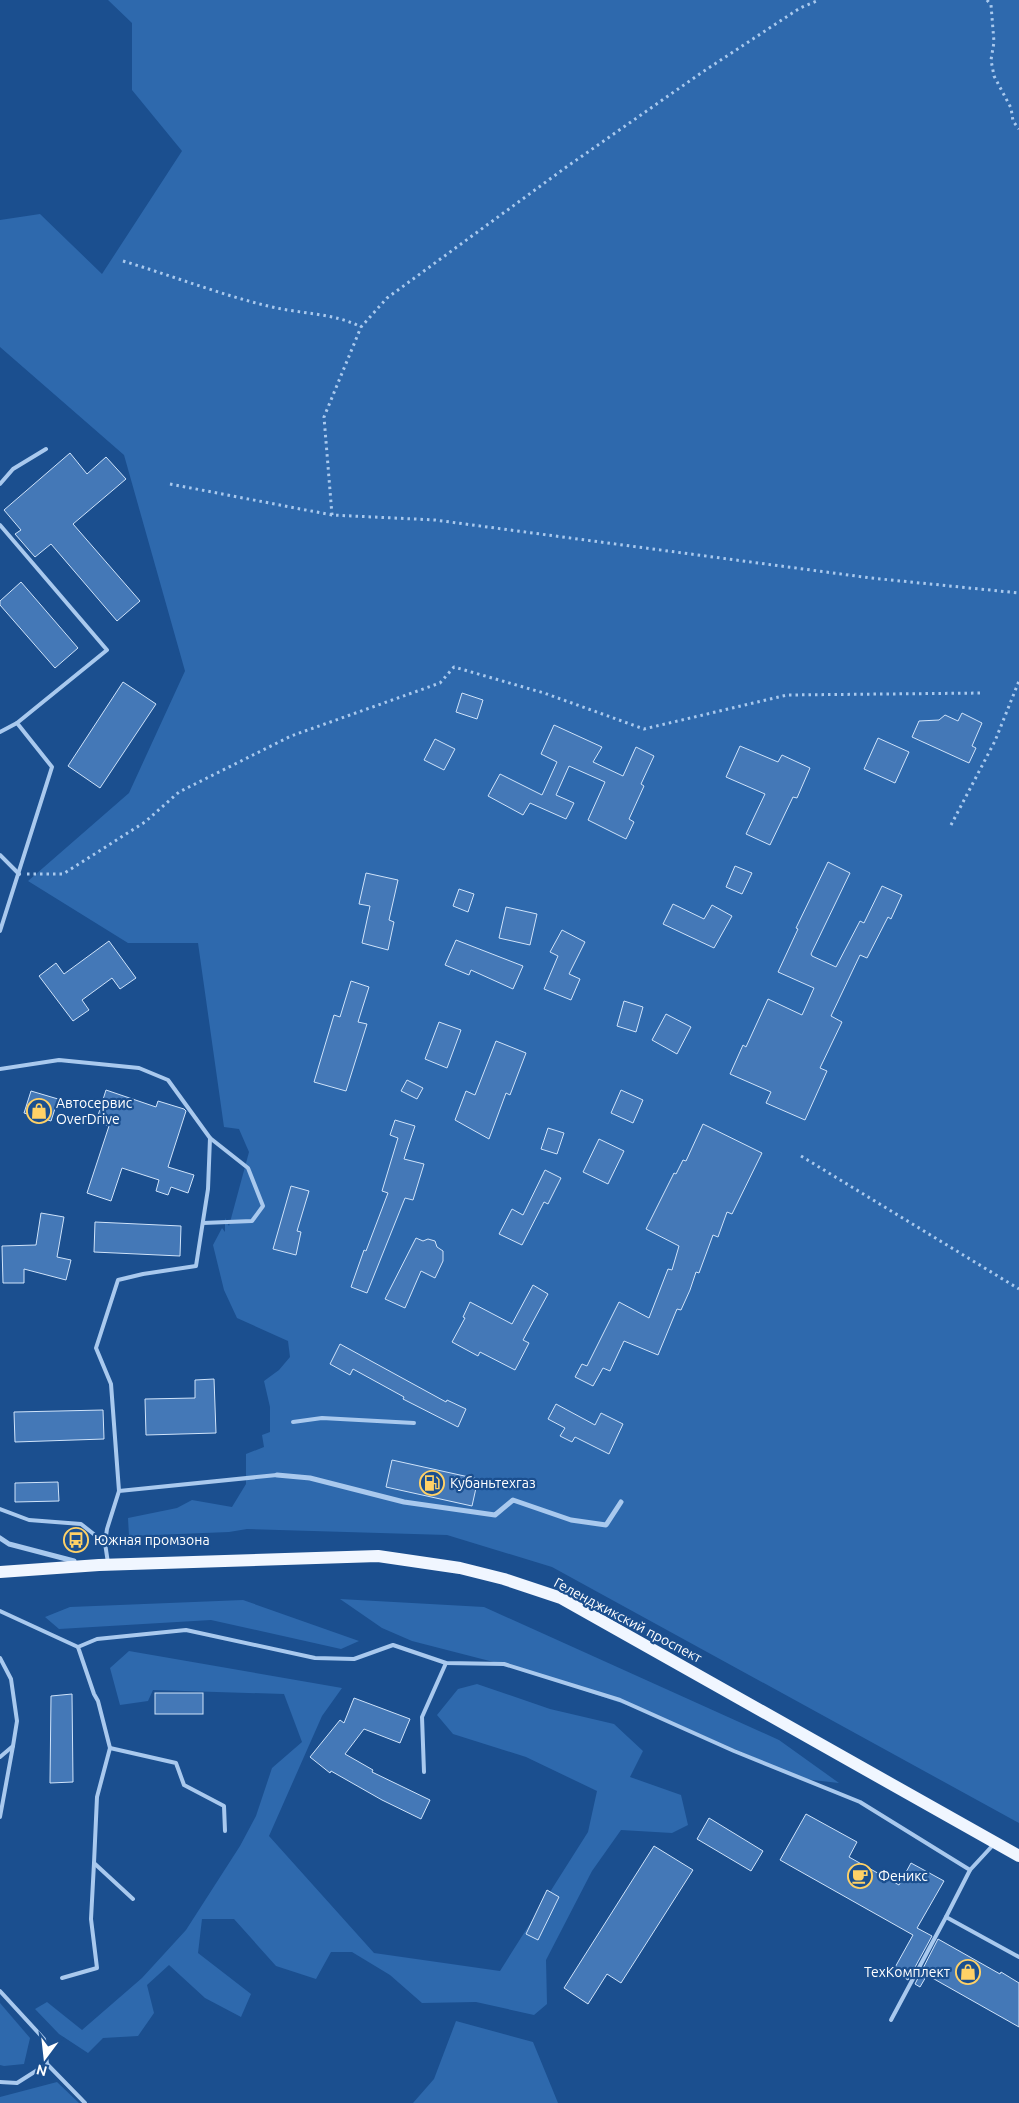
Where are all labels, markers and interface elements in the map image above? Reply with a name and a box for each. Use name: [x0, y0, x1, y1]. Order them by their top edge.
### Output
place label: Автосервис OverDrive: [56, 1095, 133, 1127]
shop icon: Автосервис OverDrive: [26, 1098, 52, 1124]
fuel station icon: Кубаньтехгаз: [419, 1470, 445, 1496]
place label: Кубаньтехгаз: [450, 1475, 536, 1491]
bus stop icon: Южная промзона: [63, 1527, 89, 1553]
place label: Южная промзона: [94, 1532, 210, 1548]
street label: Геленджикский проспект: [551, 1574, 705, 1666]
cafe icon: Феникс: [847, 1863, 873, 1889]
place label: Феникс: [878, 1868, 928, 1884]
shop icon: ТехКомплект: [955, 1959, 981, 1985]
place label: ТехКомплект: [864, 1964, 950, 1980]
north arrow: [20, 2033, 70, 2083]
text: N: [35, 2061, 49, 2080]

